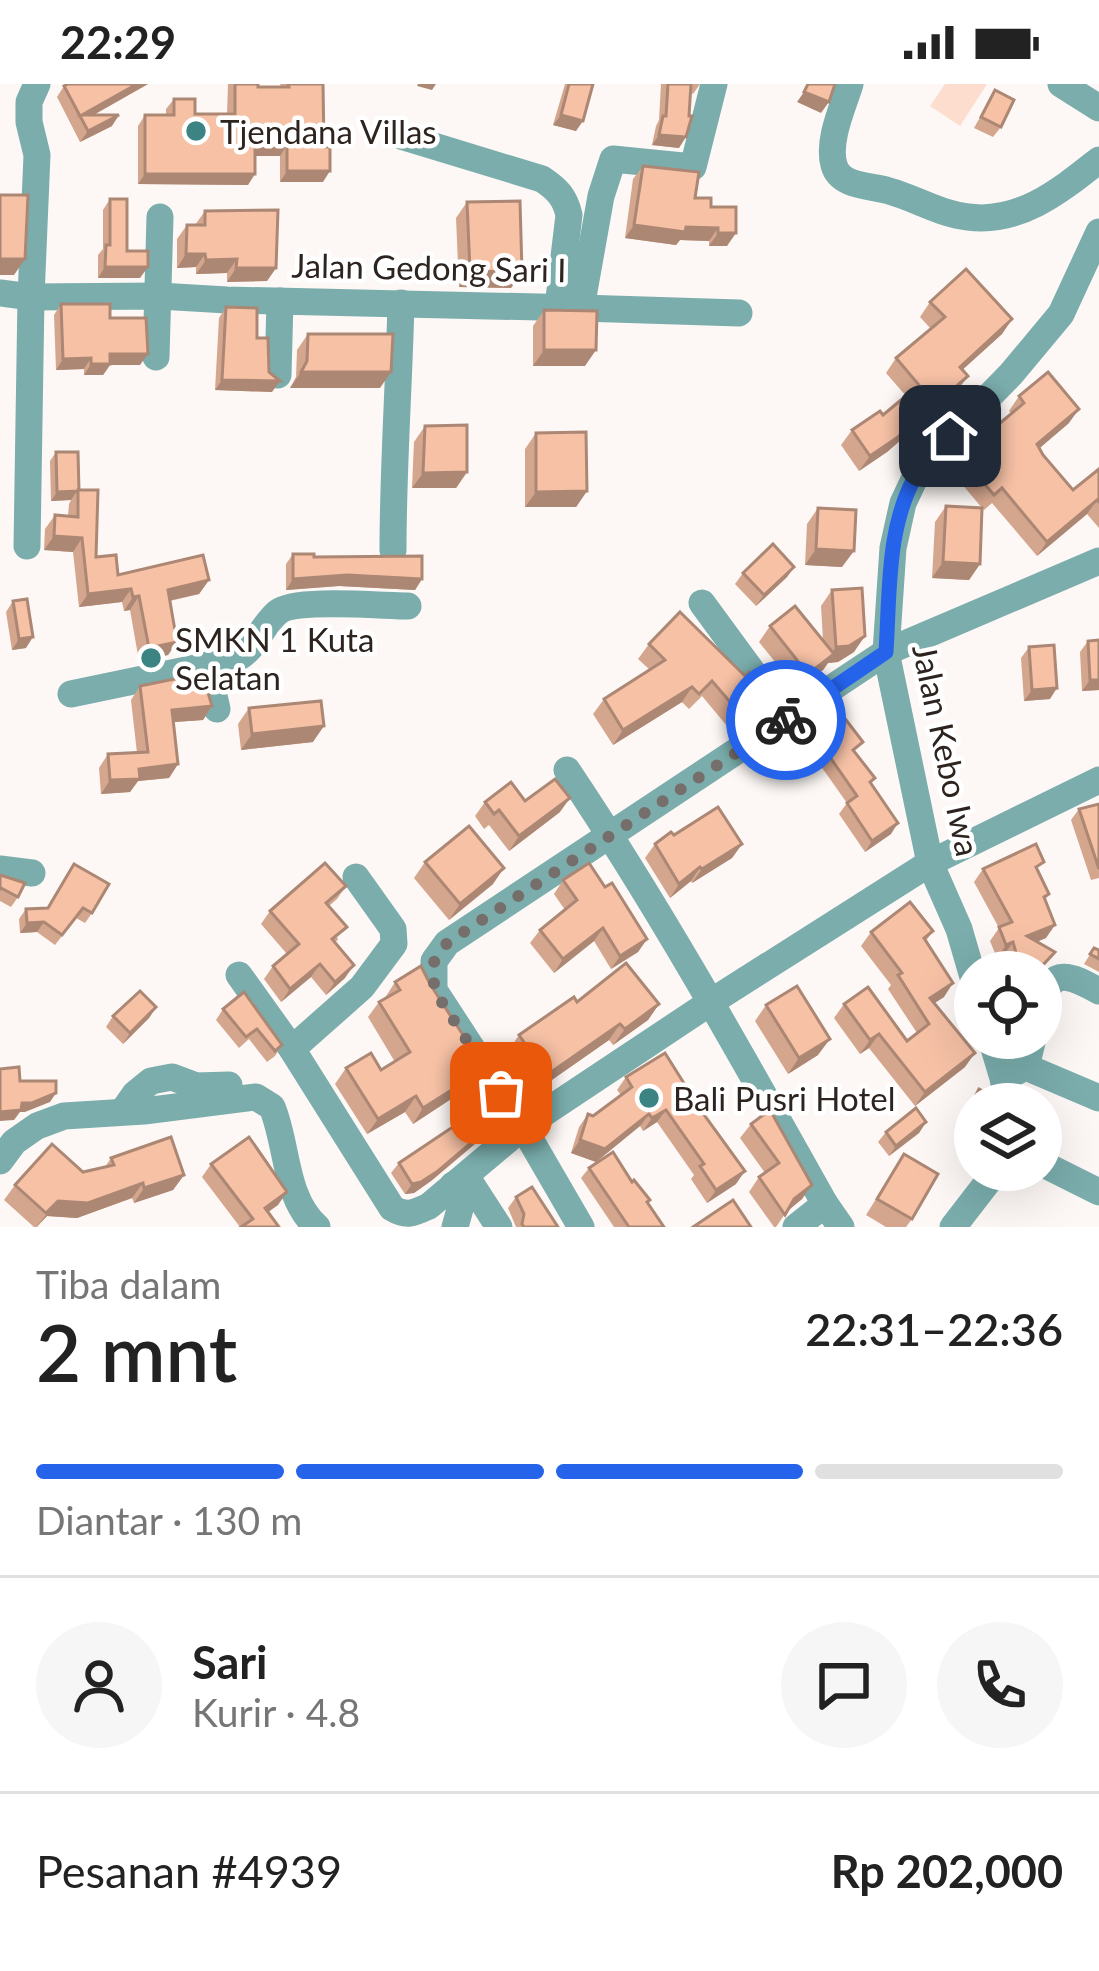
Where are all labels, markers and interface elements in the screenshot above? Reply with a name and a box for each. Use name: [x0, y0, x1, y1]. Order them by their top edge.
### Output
text: 22:29: [60, 15, 176, 69]
place label: Tjendana Villas: [220, 111, 437, 151]
marker: Tjendana Villas: [183, 118, 209, 144]
street label: Jalan Gedong Sari I: [291, 245, 567, 289]
pin: [899, 385, 1001, 487]
icon: home: [917, 403, 983, 469]
place label: SMKN 1 Kuta Selatan: [175, 619, 374, 697]
street label: Jalan Kebo Iwa: [905, 640, 989, 860]
marker: SMKN 1 Kuta Selatan: [138, 645, 164, 671]
courier: [726, 660, 846, 780]
icon: bike: [753, 687, 819, 753]
map controls: [954, 951, 1062, 1191]
button: locate: [954, 951, 1062, 1059]
pin: [450, 1042, 552, 1144]
icon: bag: [468, 1060, 534, 1126]
place label: Bali Pusri Hotel: [673, 1078, 895, 1118]
button: layers: [954, 1083, 1062, 1191]
marker: Bali Pusri Hotel: [636, 1085, 662, 1111]
text: Tiba dalam: [36, 1261, 221, 1307]
text: 22:31–22:36: [805, 1302, 1063, 1356]
text: 2 mnt: [36, 1305, 237, 1399]
text: Diantar · 130 m: [36, 1497, 302, 1543]
button: person: [36, 1622, 162, 1748]
button: chat: [781, 1622, 907, 1748]
button: phone: [937, 1622, 1063, 1748]
text: Sari: [192, 1635, 267, 1689]
text: Kurir · 4.8: [192, 1689, 360, 1735]
text: Pesanan #4939: [36, 1844, 342, 1898]
text: Rp 202,000: [831, 1844, 1063, 1898]

